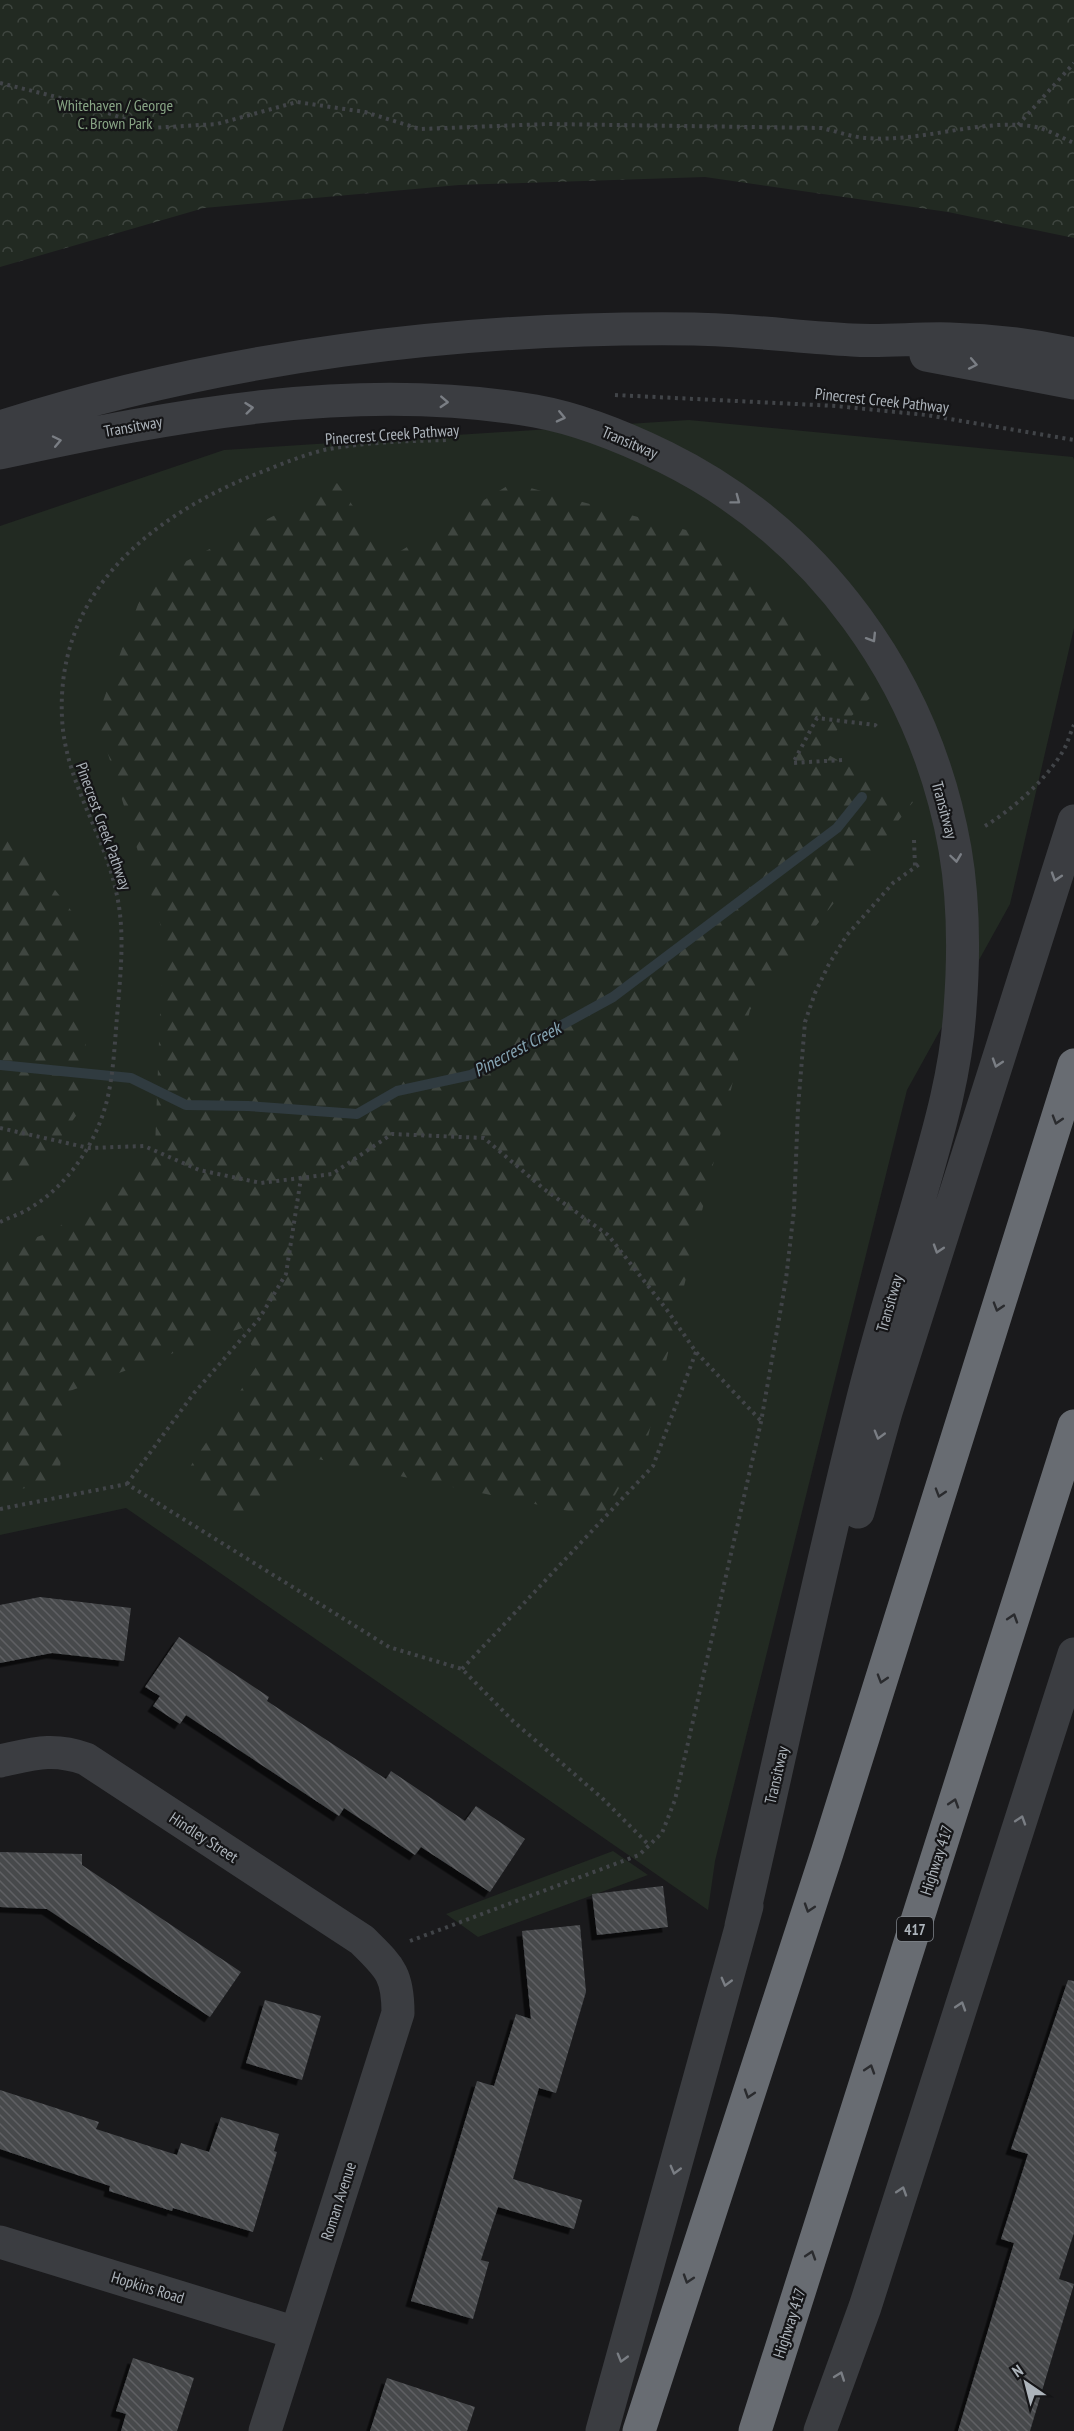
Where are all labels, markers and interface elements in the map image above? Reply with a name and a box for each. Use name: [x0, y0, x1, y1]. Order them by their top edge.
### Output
park label: Whitehaven / George C. Brown Park: [57, 95, 173, 133]
one-way arrow: [968, 357, 978, 370]
street label: Pinecrest Creek Pathway: [814, 383, 950, 417]
one-way arrow: [439, 395, 448, 408]
one-way arrow: [245, 402, 254, 415]
one-way arrow: [555, 410, 565, 423]
street label: Transitway: [102, 411, 164, 441]
street label: Pinecrest Creek Pathway: [324, 419, 460, 449]
street label: Transitway: [599, 421, 661, 463]
one-way arrow: [52, 435, 62, 448]
one-way arrow: [729, 492, 740, 503]
one-way arrow: [865, 631, 876, 642]
street label: Pinecrest Creek Pathway: [72, 759, 136, 893]
street label: Transitway: [928, 779, 962, 841]
one-way arrow: [950, 853, 962, 862]
one-way arrow: [1051, 871, 1063, 882]
water label: Pinecrest Creek: [469, 1015, 566, 1082]
one-way arrow: [992, 1057, 1004, 1068]
one-way arrow: [1051, 1114, 1064, 1125]
one-way arrow: [933, 1243, 945, 1254]
street label: Transitway: [871, 1272, 907, 1334]
one-way arrow: [993, 1301, 1005, 1311]
one-way arrow: [874, 1430, 887, 1440]
one-way arrow: [935, 1487, 947, 1498]
one-way arrow: [1006, 1613, 1018, 1624]
one-way arrow: [877, 1673, 889, 1684]
street label: Transitway: [760, 1744, 792, 1806]
one-way arrow: [947, 1798, 960, 1809]
street label: Hindley Street: [166, 1807, 243, 1867]
one-way arrow: [1014, 1815, 1026, 1826]
street label: Highway 417: [915, 1822, 957, 1898]
one-way arrow: [804, 1902, 816, 1913]
road number: 417: [897, 1917, 933, 1941]
one-way arrow: [720, 1977, 733, 1987]
one-way arrow: [954, 2001, 967, 2012]
one-way arrow: [863, 2064, 875, 2075]
one-way arrow: [744, 2088, 756, 2099]
street label: Roman Avenue: [316, 2159, 360, 2243]
one-way arrow: [670, 2165, 682, 2175]
one-way arrow: [895, 2186, 907, 2197]
one-way arrow: [804, 2250, 816, 2261]
street label: Hopkins Road: [109, 2266, 187, 2308]
one-way arrow: [683, 2273, 696, 2284]
street label: Highway 417: [768, 2285, 810, 2361]
one-way arrow: [617, 2353, 630, 2363]
north arrow: [996, 2353, 1056, 2413]
text: N: [1008, 2360, 1027, 2381]
one-way arrow: [833, 2371, 845, 2382]

